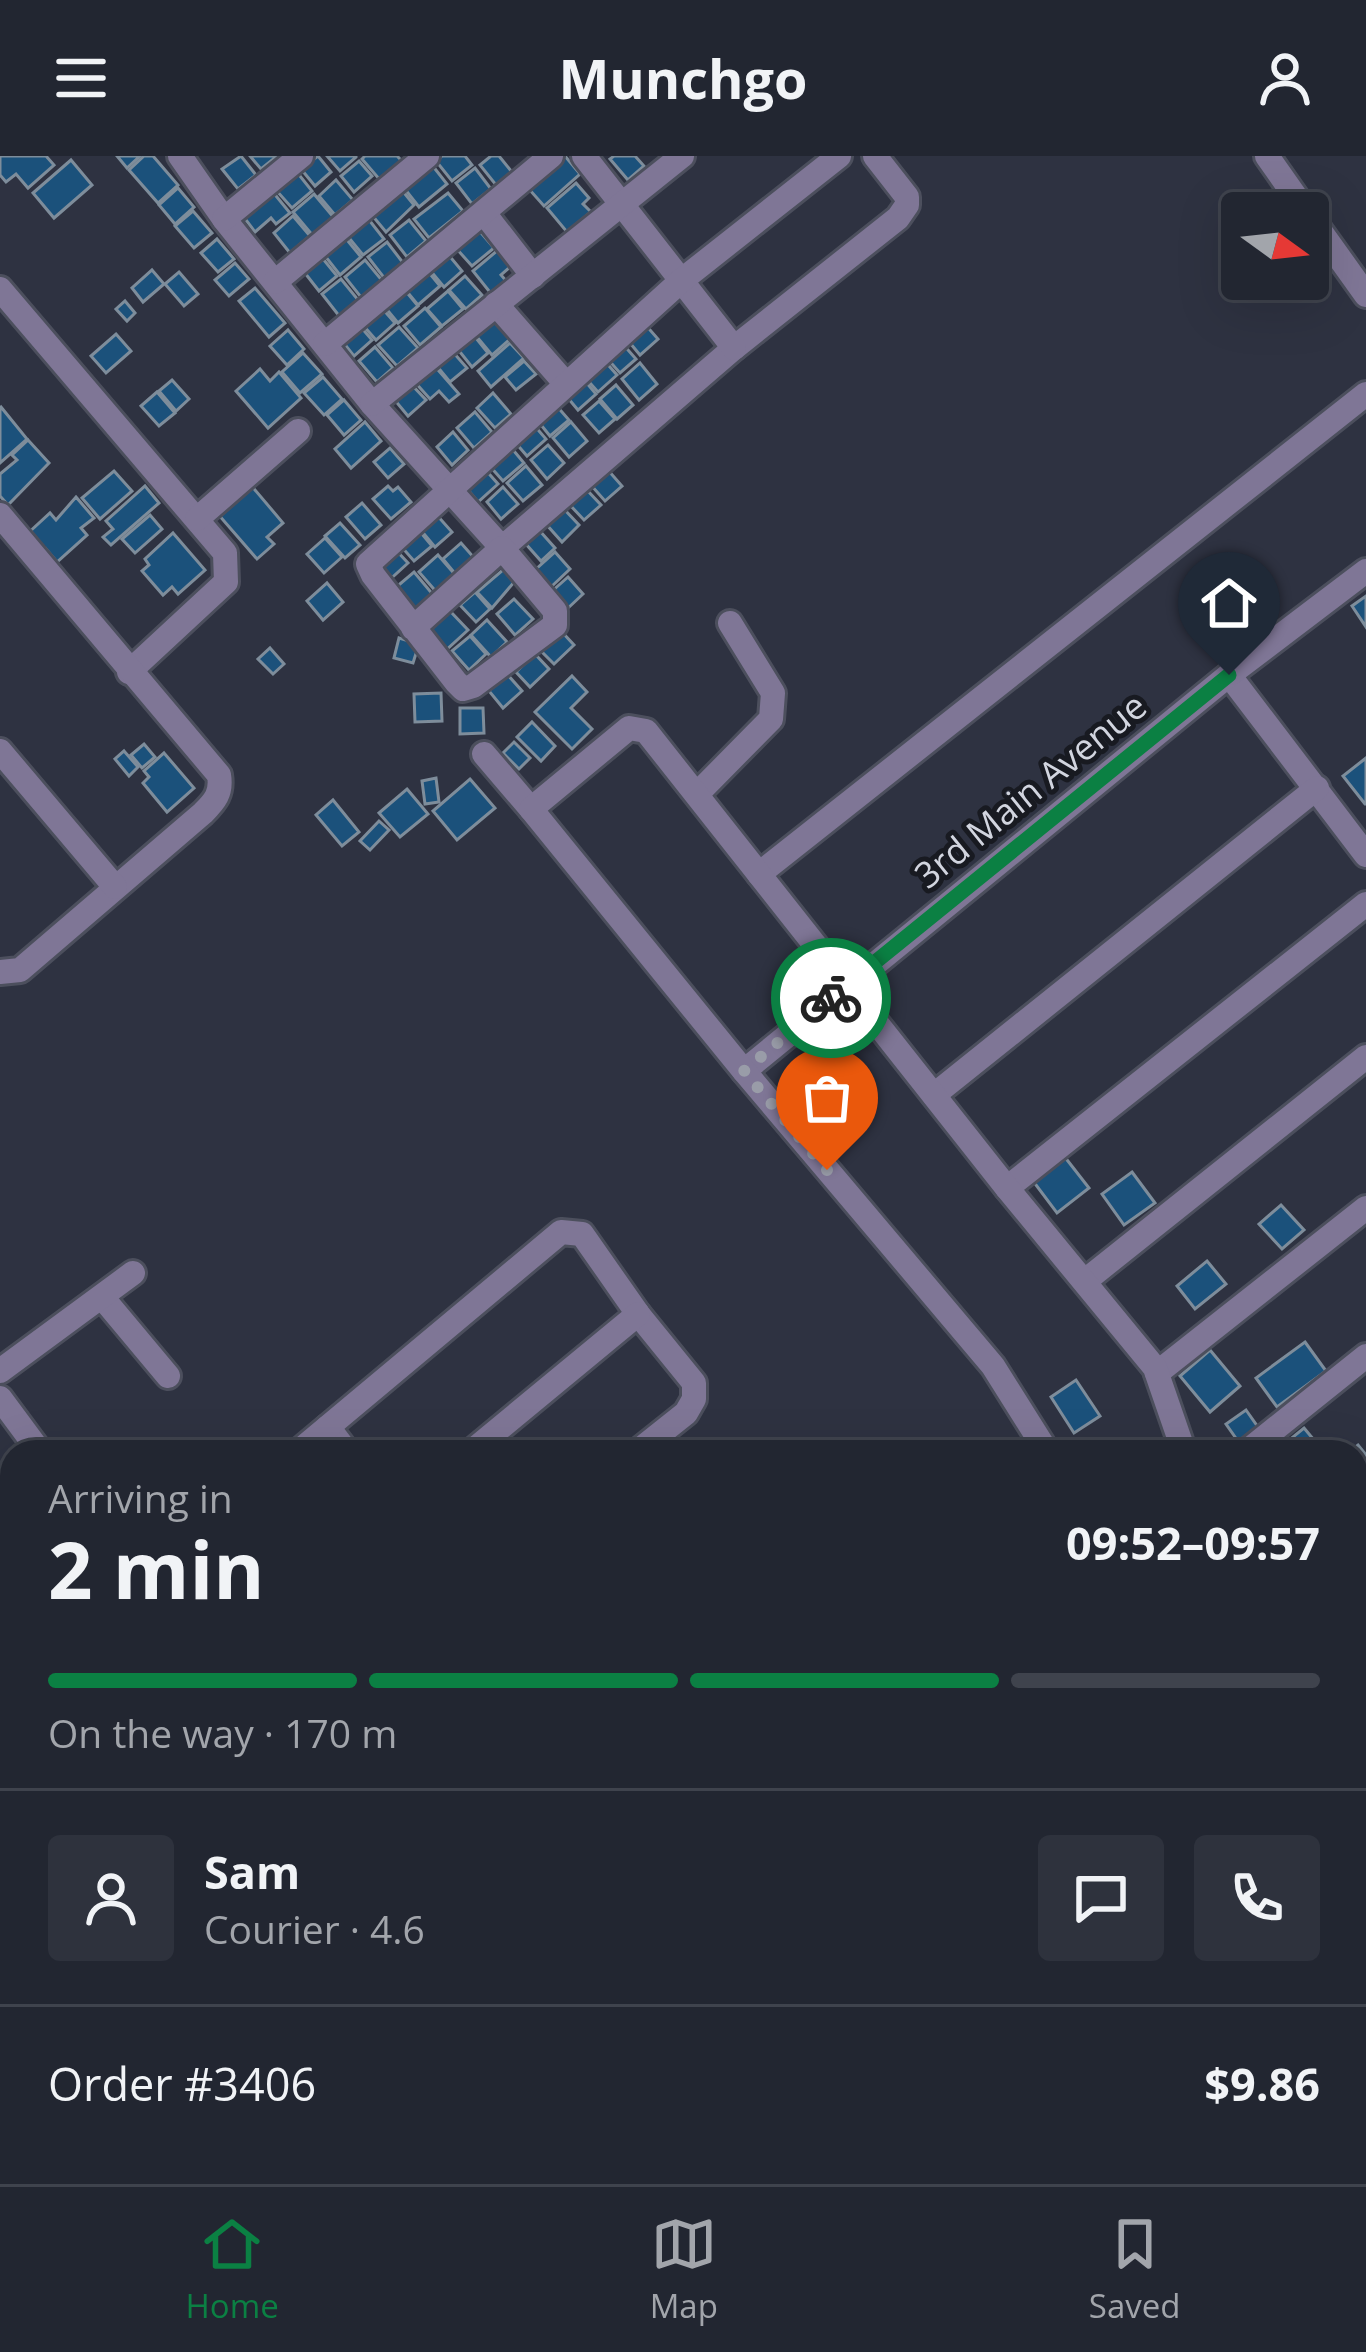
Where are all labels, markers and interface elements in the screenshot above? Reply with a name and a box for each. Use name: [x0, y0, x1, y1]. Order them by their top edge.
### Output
text: Munchgo: [558, 41, 808, 115]
icon: menu: [48, 45, 114, 111]
icon: person: [1252, 45, 1318, 111]
north arrow: [1221, 192, 1329, 300]
map controls: [1221, 192, 1329, 300]
pin: [1178, 552, 1280, 675]
icon: home: [1196, 570, 1262, 636]
street label: 3rd Main Avenue: [904, 681, 1156, 899]
courier: [771, 938, 891, 1058]
icon: bike: [798, 965, 864, 1031]
pin: [776, 1047, 878, 1170]
icon: bag: [794, 1065, 860, 1131]
text: Arriving in: [48, 1471, 233, 1524]
text: 09:52–09:57: [1066, 1512, 1320, 1573]
text: 2 min: [48, 1516, 265, 1622]
text: On the way · 170 m: [48, 1706, 397, 1759]
button: person: [48, 1835, 174, 1961]
button: chat: [1038, 1835, 1164, 1961]
button: phone: [1194, 1835, 1320, 1961]
text: Sam: [204, 1841, 300, 1902]
text: Courier · 4.6: [204, 1902, 425, 1955]
text: Order #3406: [48, 2053, 316, 2114]
text: $9.86: [1204, 2053, 1320, 2114]
tab: Home: [185, 2211, 279, 2328]
tab: Map: [650, 2211, 718, 2328]
tab: Saved: [1089, 2211, 1181, 2328]

